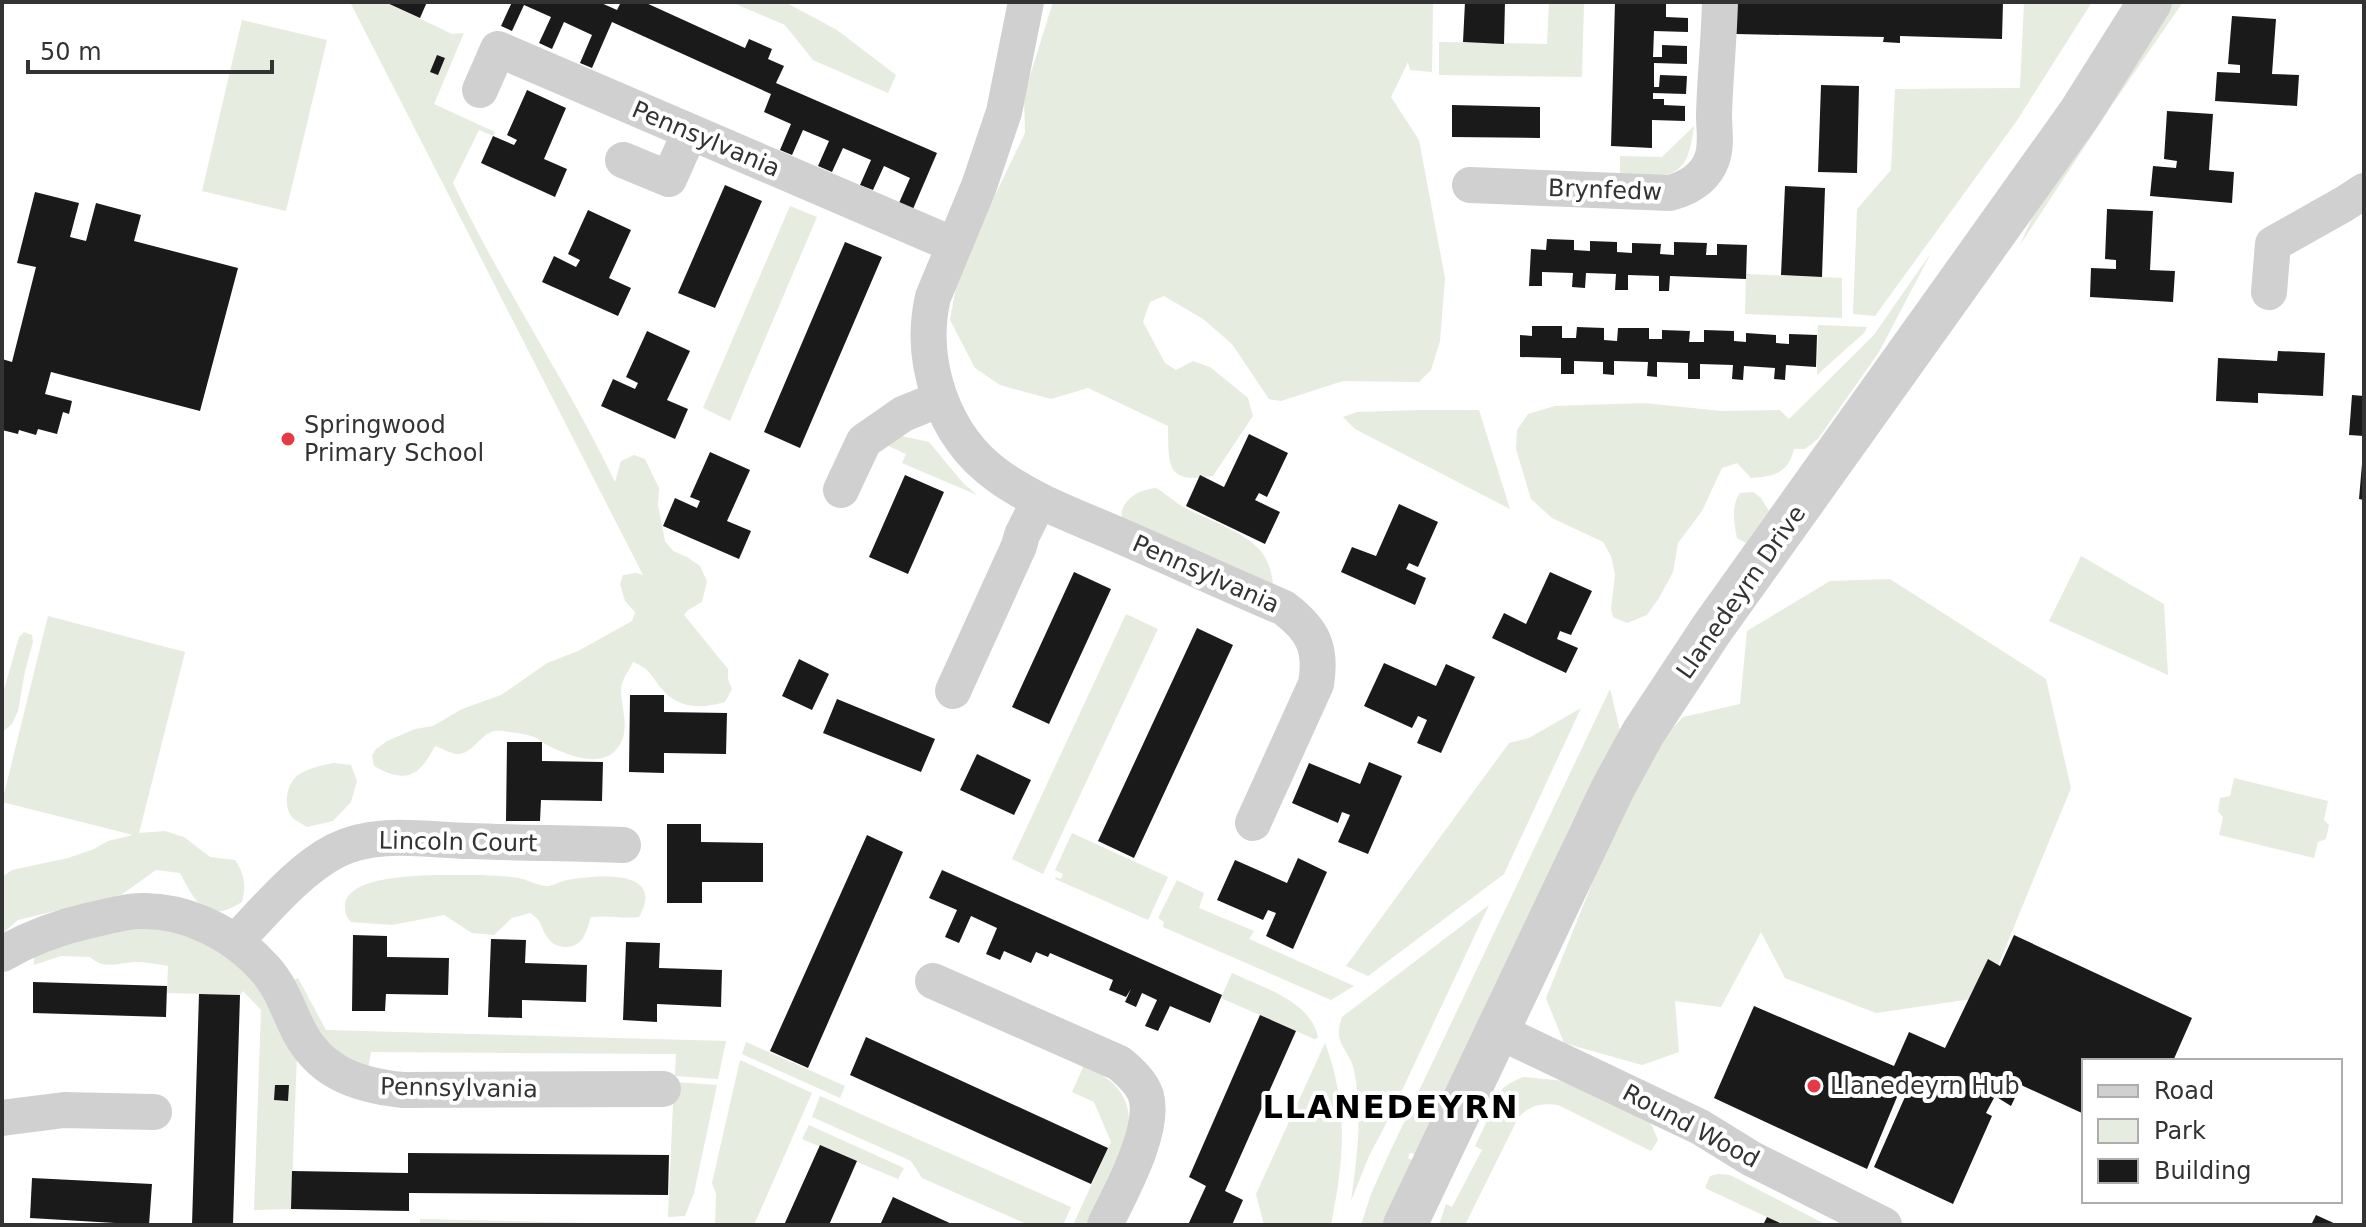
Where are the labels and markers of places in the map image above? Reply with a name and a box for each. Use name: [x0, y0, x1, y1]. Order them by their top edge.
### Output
place label: Springwood Primary School: [304, 411, 484, 467]
marker: Springwood Primary School: [279, 430, 297, 448]
place label: Llanedeyrn Hub: [1830, 1072, 2020, 1100]
marker: Llanedeyrn Hub: [1805, 1077, 1823, 1095]

